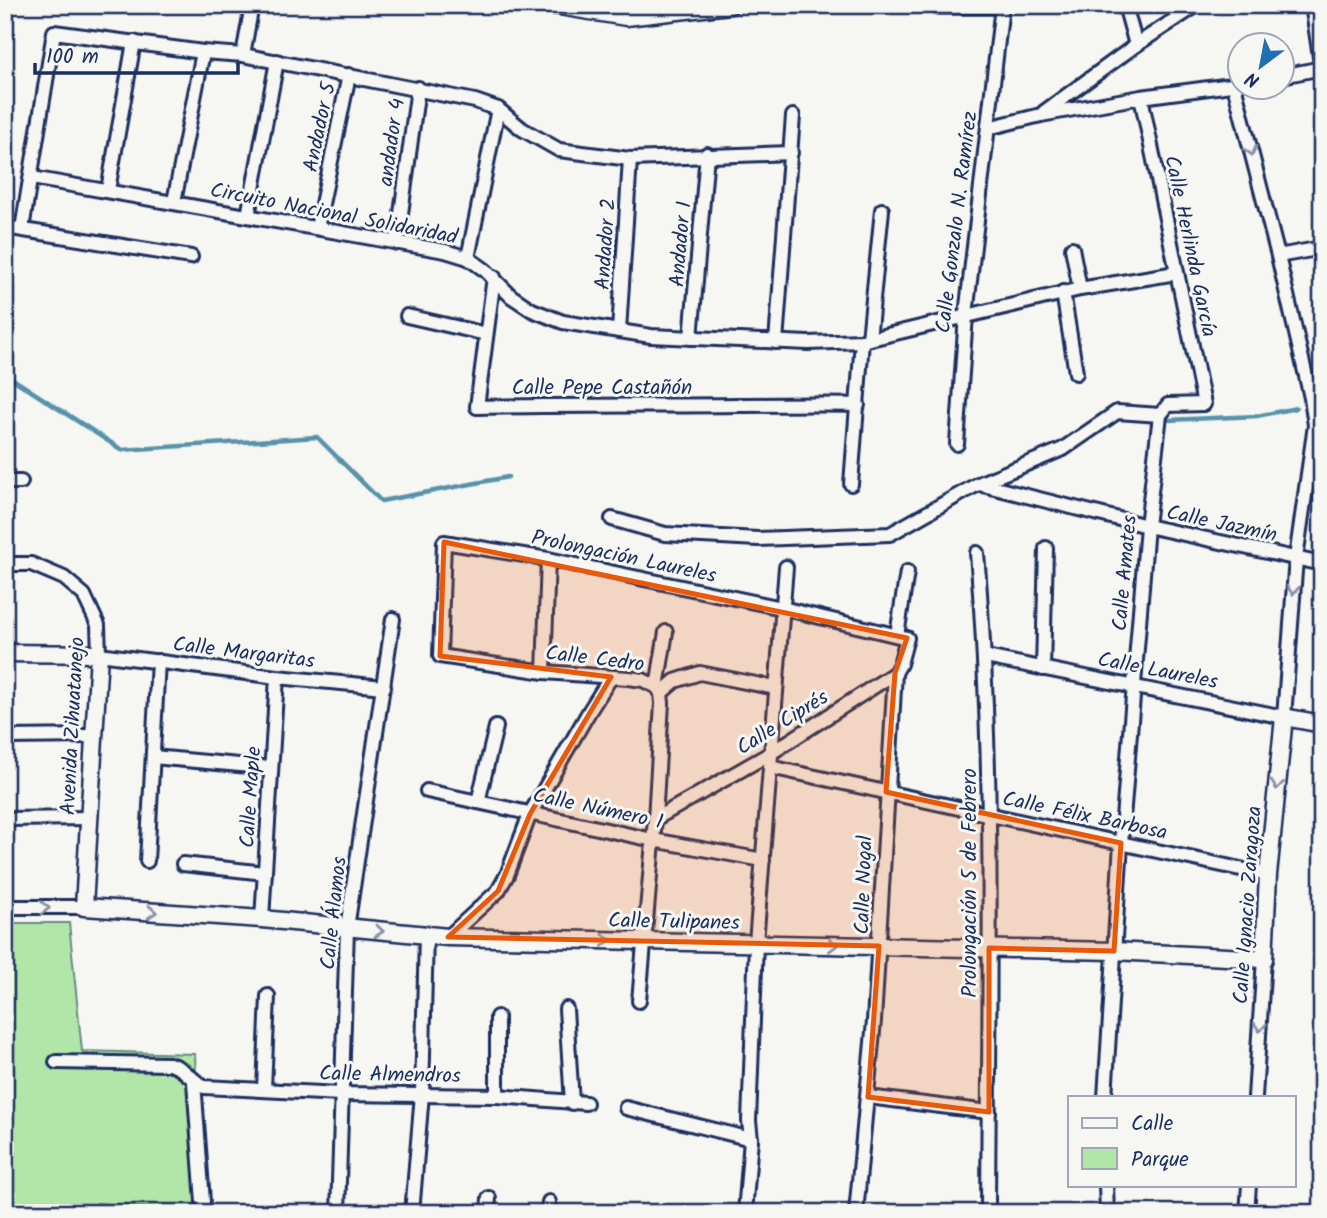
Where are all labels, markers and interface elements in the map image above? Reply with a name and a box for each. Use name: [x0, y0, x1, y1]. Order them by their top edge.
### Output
scale bar: [35, 32, 238, 76]
north arrow: [1226, 32, 1296, 102]
text: 100 m: [46, 41, 99, 74]
text: N: [1240, 63, 1266, 95]
street label: Andador 5: [295, 78, 346, 175]
street label: andador 4: [370, 96, 415, 188]
street label: Calle Gonzalo N. Ramírez: [927, 109, 987, 335]
one-way arrow: [1243, 145, 1257, 157]
street label: Calle Herlinda García: [1154, 152, 1225, 340]
street label: Circuito Nacional Solidaridad: [207, 174, 461, 255]
street label: Andador 2: [587, 197, 626, 291]
street label: Andador 1: [661, 200, 702, 289]
street label: Calle Pepe Castañón: [512, 372, 692, 405]
street label: Calle Jazmín: [1163, 497, 1280, 552]
street label: Calle Amates: [1104, 514, 1147, 633]
street label: Prolongación Laureles: [528, 522, 719, 593]
one-way arrow: [1286, 585, 1301, 596]
street label: Calle Margaritas: [171, 628, 317, 679]
street label: Avenida Zihuatanejo: [52, 636, 95, 816]
street label: Calle Cedro: [543, 637, 646, 682]
street label: Calle Laureles: [1095, 644, 1221, 699]
street label: Calle Ciprés: [730, 682, 835, 765]
street label: Calle Maple: [231, 745, 272, 849]
street label: Prolongación 5 de Febrero: [954, 768, 987, 998]
one-way arrow: [1270, 779, 1285, 790]
street label: Calle Número 1: [529, 780, 666, 839]
street label: Calle Félix Barbosa: [999, 783, 1170, 850]
street label: Calle Ignacio Zaragoza: [1225, 805, 1272, 1005]
street label: Calle Nogal: [846, 835, 883, 935]
street label: Calle Álamos: [312, 855, 357, 971]
one-way arrow: [40, 900, 50, 916]
one-way arrow: [147, 904, 158, 919]
street label: Calle Tulipanes: [608, 905, 740, 940]
one-way arrow: [373, 923, 385, 938]
one-way arrow: [601, 933, 612, 948]
one-way arrow: [828, 937, 839, 952]
one-way arrow: [1253, 1022, 1268, 1033]
street label: Calle Almendros: [319, 1058, 461, 1093]
legend: [1068, 1096, 1296, 1186]
text: Calle: [1131, 1108, 1174, 1141]
text: Parque: [1131, 1144, 1189, 1177]

